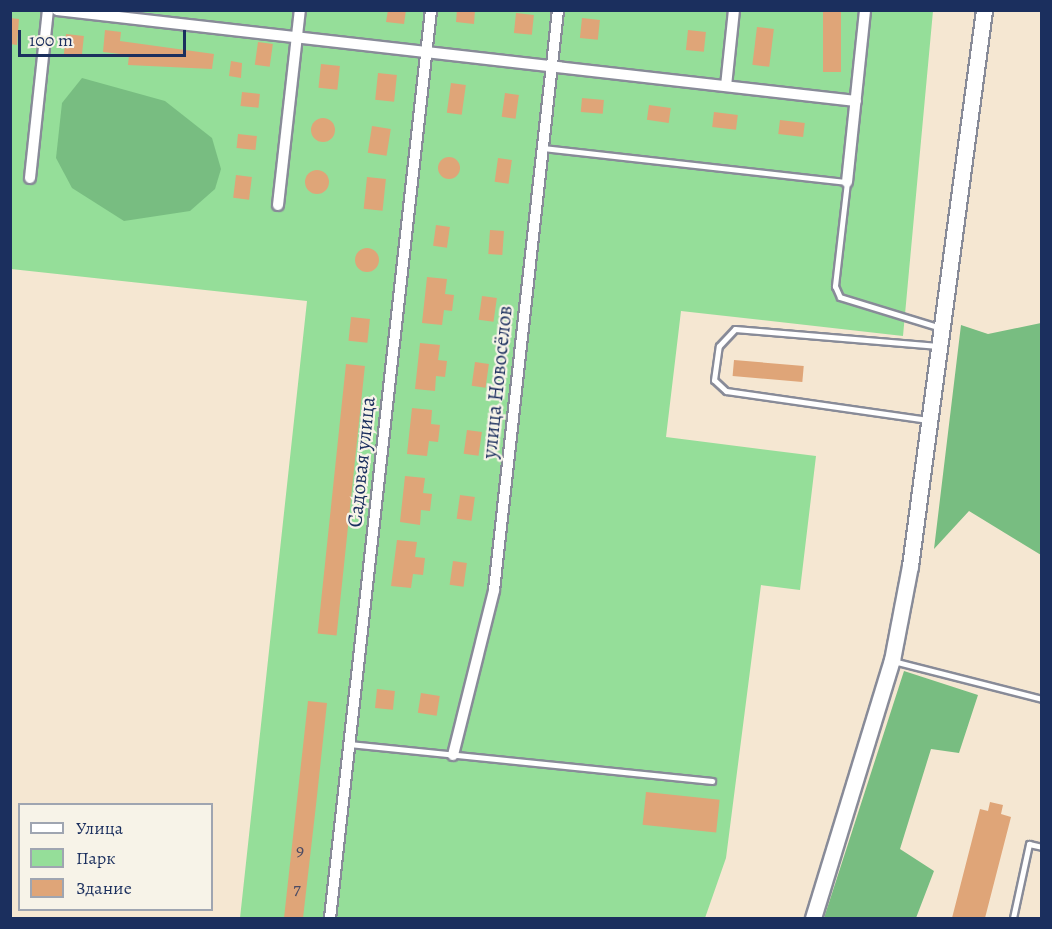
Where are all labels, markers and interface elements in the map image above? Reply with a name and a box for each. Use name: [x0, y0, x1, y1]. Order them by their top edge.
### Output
scale bar: [21, 18, 189, 56]
text: 100 m: [29, 28, 73, 52]
street label: улица Новосёлов: [476, 304, 518, 460]
street label: Садовая улица: [342, 395, 380, 529]
legend: [18, 803, 213, 911]
text: Улица: [76, 816, 123, 840]
house number: 9: [296, 839, 304, 861]
text: Парк: [76, 846, 116, 870]
text: Здание: [76, 876, 132, 900]
house number: 7: [293, 877, 301, 899]

